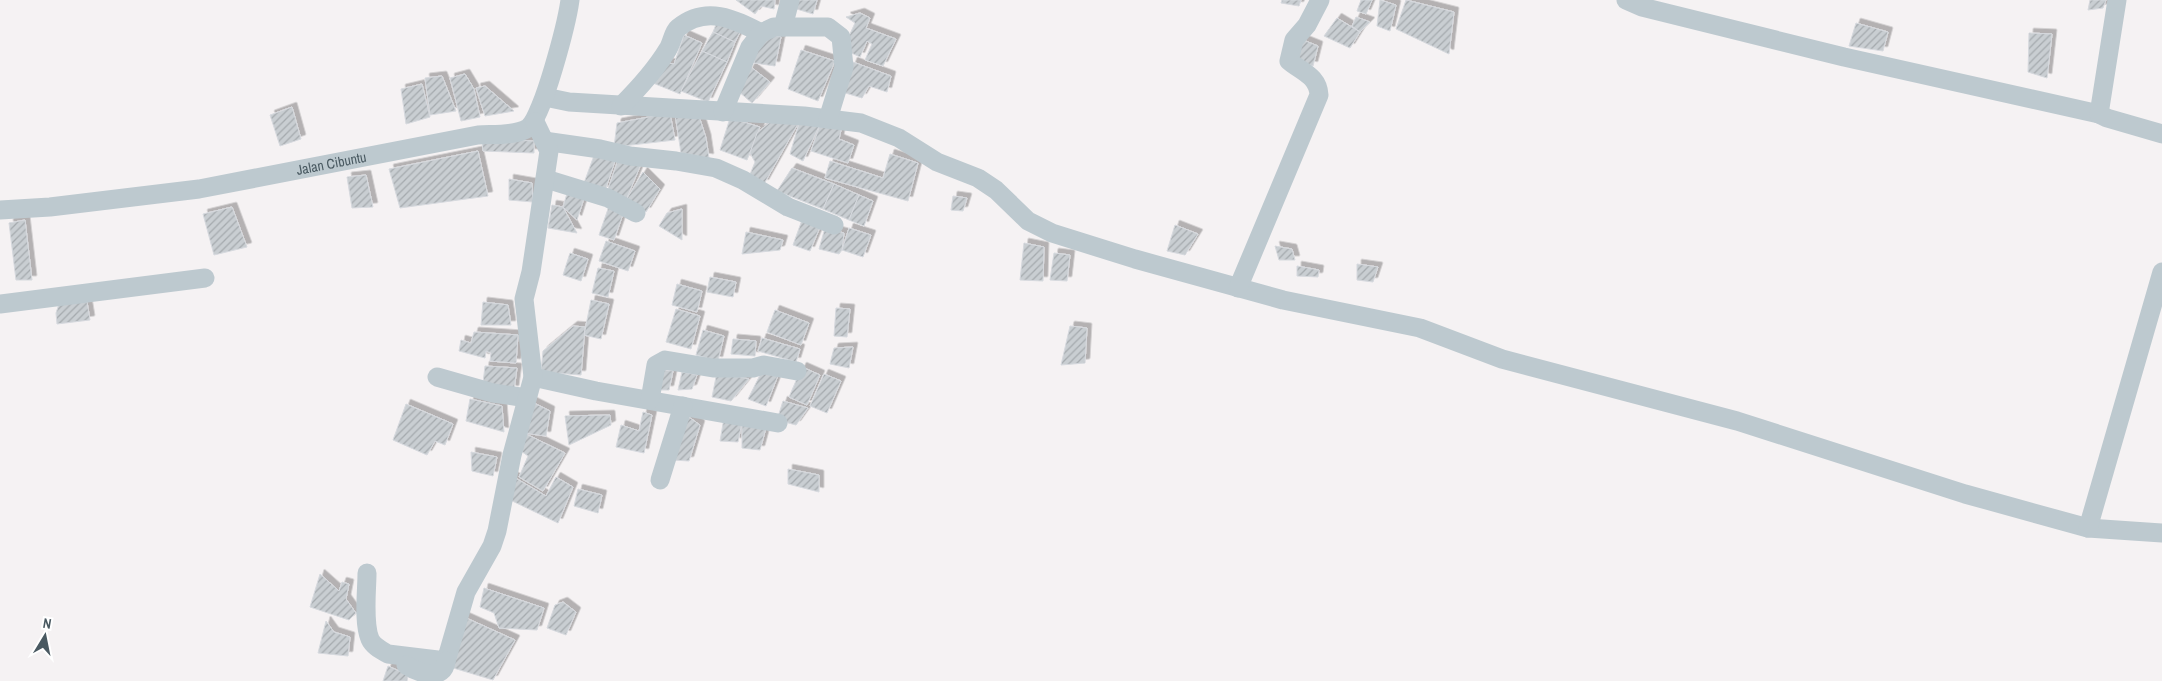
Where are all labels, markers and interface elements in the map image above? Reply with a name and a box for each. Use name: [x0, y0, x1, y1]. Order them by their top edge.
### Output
street label: Jalan Cibuntu: [295, 148, 368, 179]
north arrow: [20, 611, 70, 661]
text: N: [42, 614, 53, 633]

